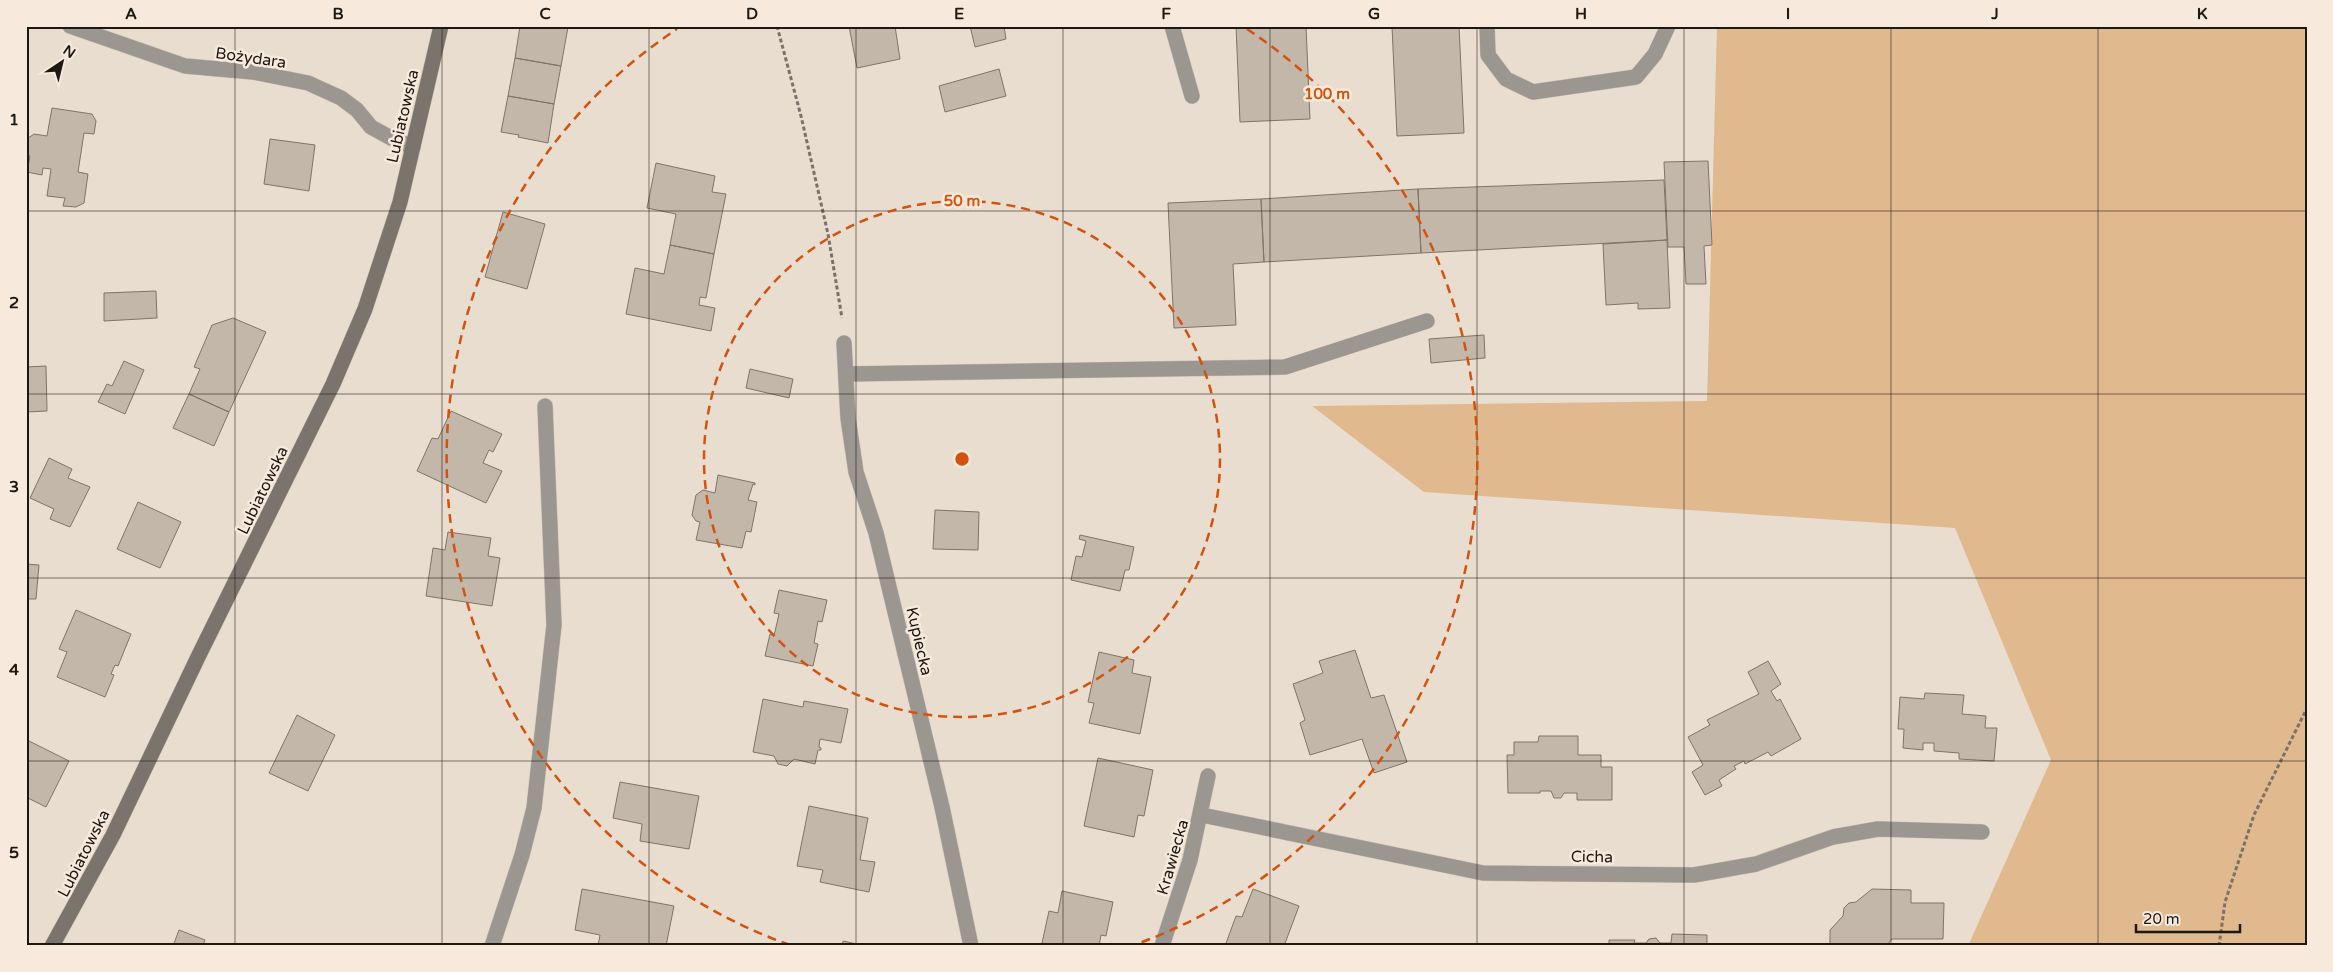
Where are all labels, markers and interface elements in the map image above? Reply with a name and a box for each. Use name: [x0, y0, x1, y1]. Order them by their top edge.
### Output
text: A: [125, 4, 137, 24]
text: B: [332, 4, 344, 24]
text: C: [539, 4, 551, 24]
text: D: [746, 4, 758, 24]
text: E: [954, 4, 964, 24]
text: F: [1161, 4, 1171, 24]
text: G: [1368, 4, 1380, 24]
text: H: [1575, 4, 1587, 24]
text: I: [1786, 4, 1790, 24]
text: J: [1990, 4, 1999, 24]
text: K: [2197, 4, 2208, 24]
north arrow: [38, 38, 88, 88]
text: N: [60, 42, 79, 62]
street label: Bożydara: [214, 43, 288, 73]
street label: Lubiatowska: [383, 68, 423, 165]
text: 100 m: [1304, 85, 1350, 103]
text: 1: [9, 110, 19, 130]
text: 50 m: [944, 192, 980, 210]
text: 2: [9, 293, 19, 313]
street label: Lubiatowska: [233, 443, 293, 538]
centre of rings: [953, 450, 971, 468]
text: 3: [9, 477, 19, 497]
street label: Kupiecka: [901, 605, 937, 677]
text: 4: [9, 660, 19, 680]
street label: Lubiatowska: [53, 806, 114, 900]
street label: Krawiecka: [1153, 817, 1193, 897]
text: 5: [9, 843, 19, 863]
street label: Cicha: [1571, 847, 1613, 867]
scale bar: [2136, 902, 2239, 934]
text: 20 m: [2143, 910, 2180, 928]

